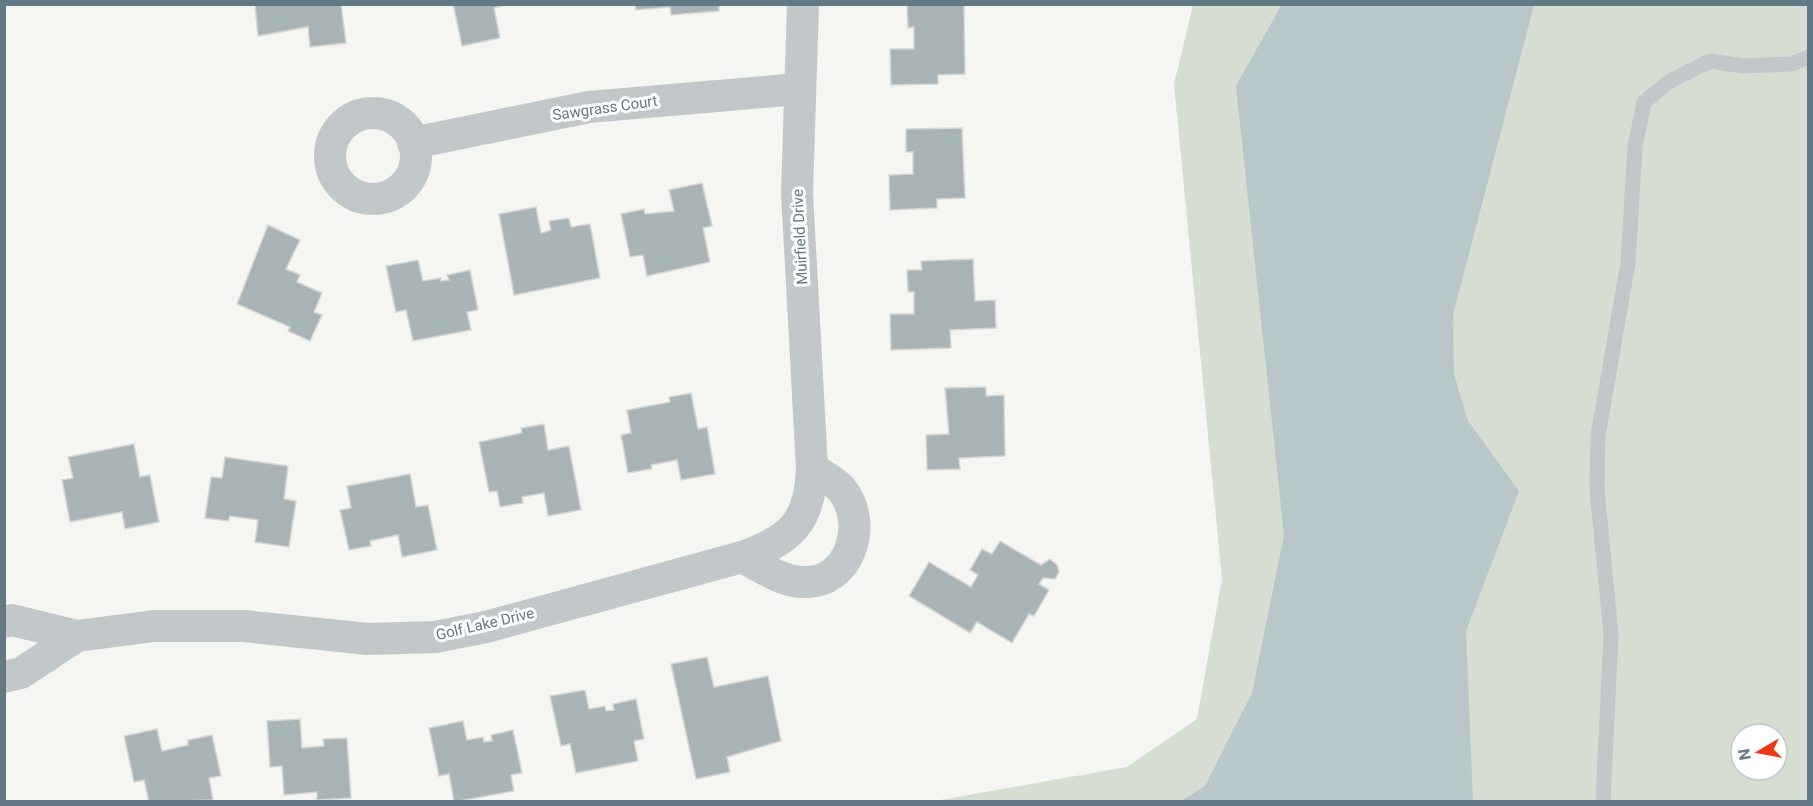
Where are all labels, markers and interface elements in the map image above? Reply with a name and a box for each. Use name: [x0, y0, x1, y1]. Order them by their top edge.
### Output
street label: Sawgrass Court: [551, 92, 659, 124]
street label: Muirfield Drive: [789, 189, 811, 285]
street label: Golf Lake Drive: [434, 604, 536, 644]
north arrow: [1729, 722, 1789, 782]
text: N: [1734, 747, 1755, 762]

